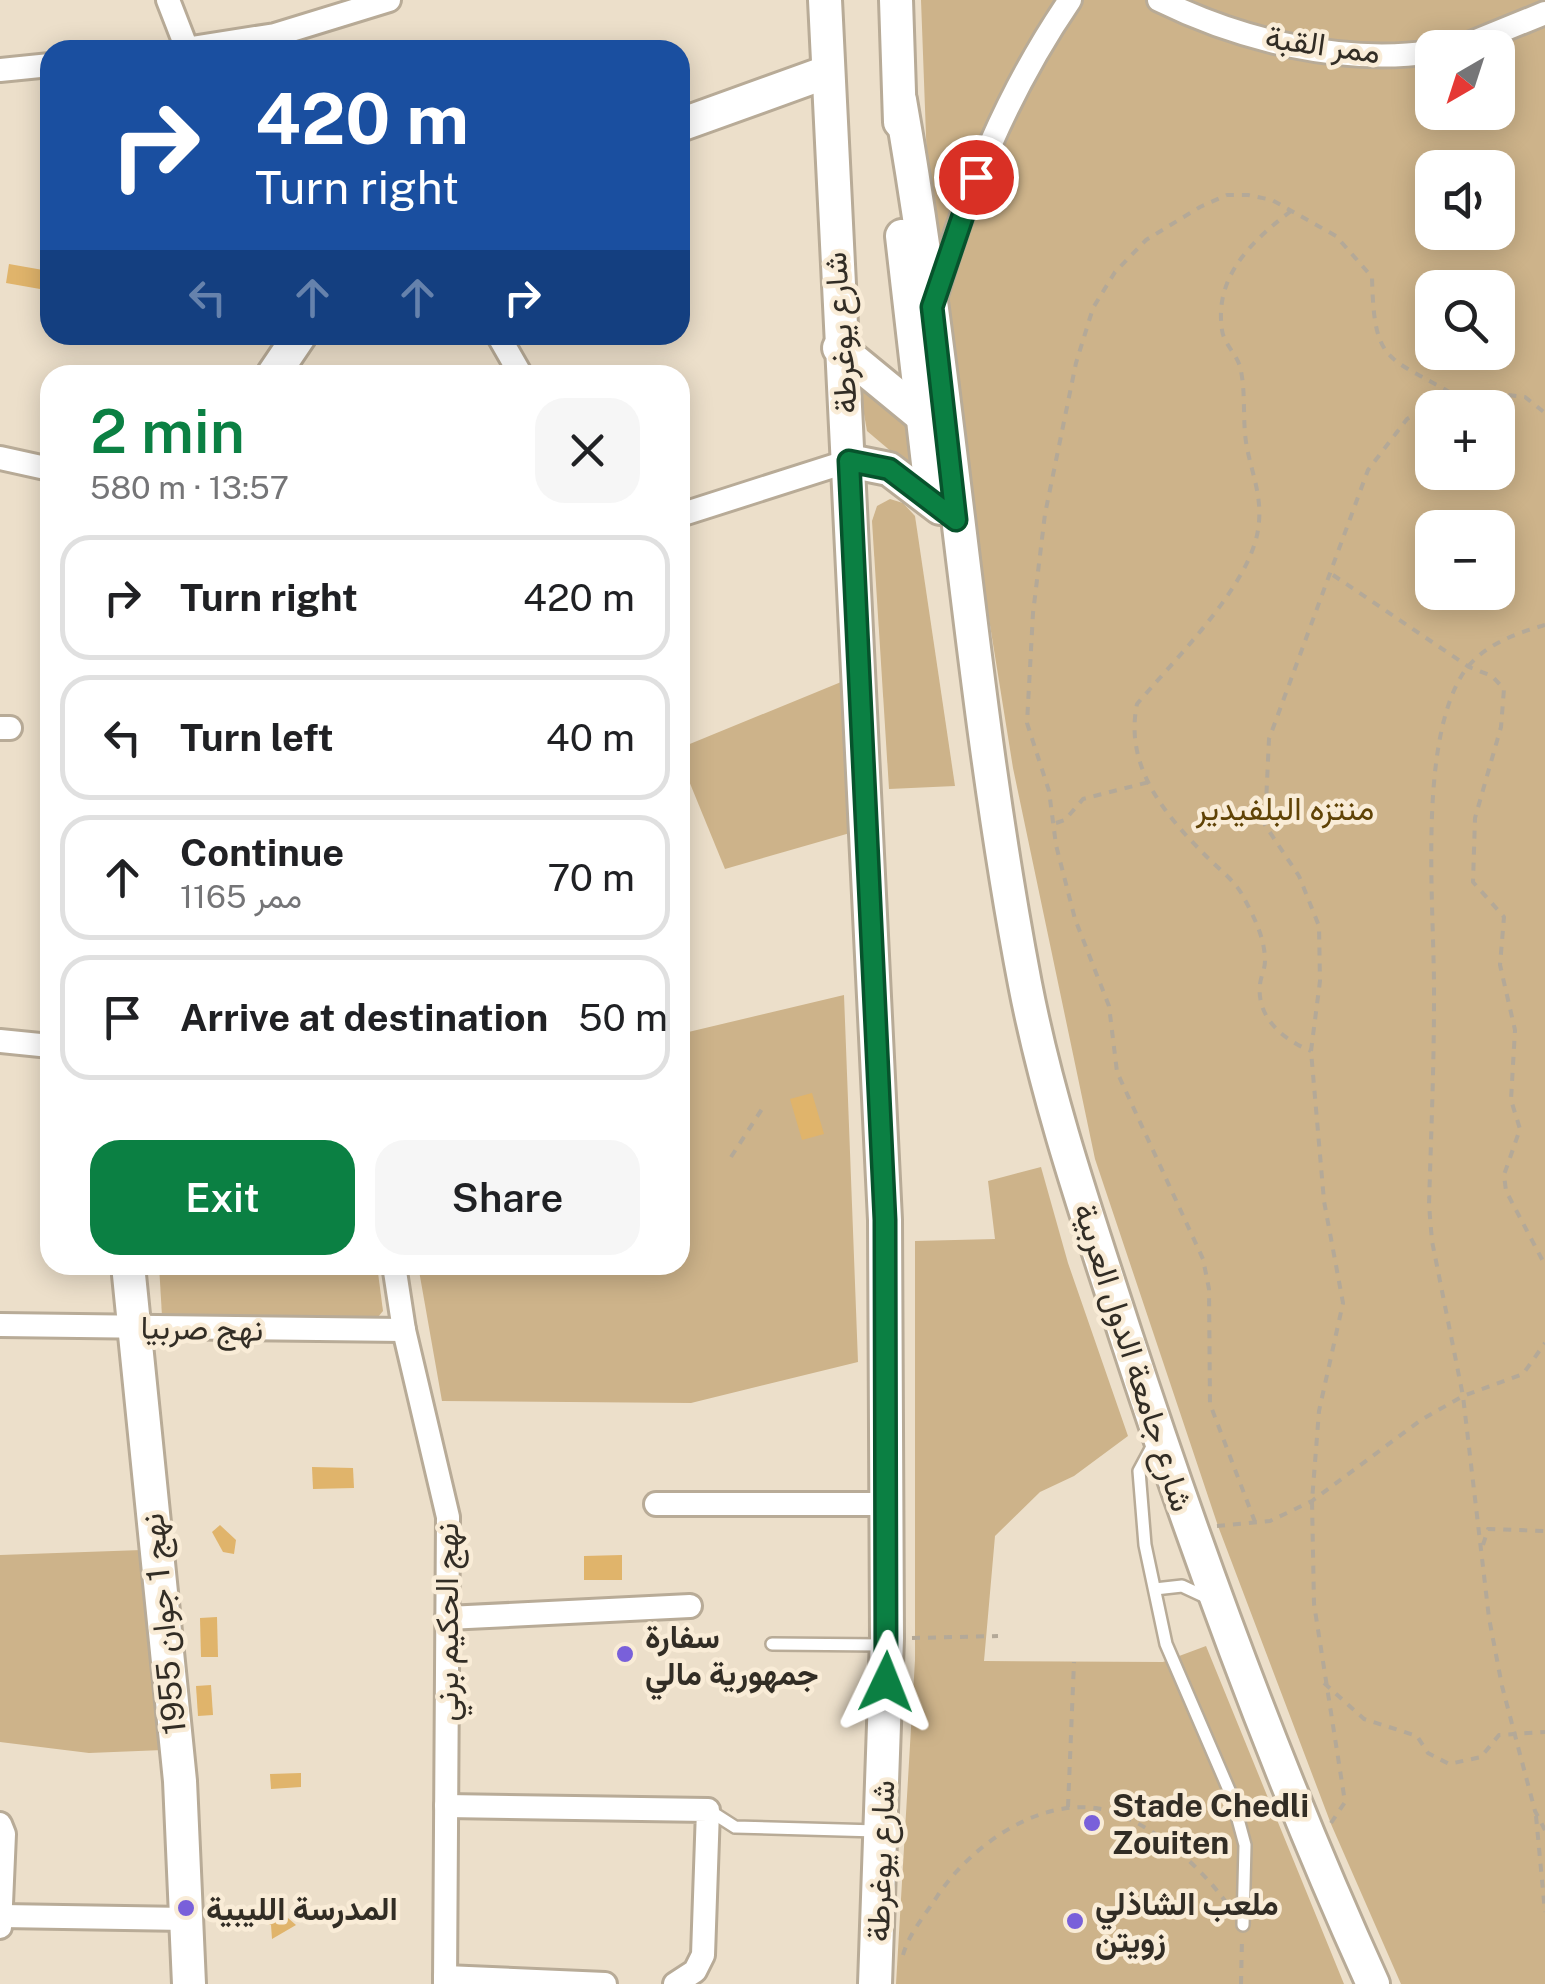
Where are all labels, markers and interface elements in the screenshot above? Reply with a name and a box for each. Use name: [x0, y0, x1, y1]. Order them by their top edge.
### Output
street label: ممر القبة: [1263, 18, 1383, 72]
north arrow: [1415, 30, 1515, 130]
map controls: [1415, 30, 1515, 610]
text: 420 m: [255, 77, 469, 160]
icon: right: [90, 80, 220, 210]
pin: [934, 135, 1019, 220]
icon: arrive: [949, 150, 1004, 205]
button: sound: [1415, 150, 1515, 250]
text: Turn right: [255, 161, 459, 214]
street label: شارع يوغرطة: [816, 251, 868, 415]
icon: left: [180, 270, 235, 325]
icon: ahead: [285, 270, 340, 325]
icon: ahead: [390, 270, 445, 325]
icon: right: [495, 270, 550, 325]
button: search: [1415, 270, 1515, 370]
button: +: [1415, 390, 1515, 490]
text: 2 min: [90, 396, 245, 467]
button: close: [535, 398, 640, 503]
text: 580 m · 13:57: [90, 469, 289, 506]
button: −: [1415, 510, 1515, 610]
icon: right: [95, 570, 150, 625]
text: Turn right: [180, 575, 358, 620]
text: 420 m: [523, 575, 635, 620]
icon: left: [95, 710, 150, 765]
text: Turn left: [180, 715, 334, 760]
text: 40 m: [546, 715, 635, 760]
park label: منتزه البلفيدير: [1195, 790, 1374, 829]
text: Continue: [180, 830, 344, 875]
icon: ahead: [95, 850, 150, 905]
text: 70 m: [548, 855, 635, 900]
text: ممر 1165: [180, 878, 302, 915]
icon: arrive: [95, 990, 150, 1045]
text: Arrive at destination: [180, 995, 548, 1040]
text: 50 m: [578, 995, 668, 1040]
button: Exit: [90, 1140, 355, 1255]
button: Share: [375, 1140, 640, 1255]
street label: شارع جامعة الدول العربية: [1063, 1198, 1201, 1517]
street label: نهج صربيا: [140, 1308, 264, 1352]
street label: نهج 1 جوان 1955: [133, 1511, 197, 1736]
street label: نهج الحكيم برني: [428, 1523, 473, 1721]
place label: سفارة جمهورية مالي: [645, 1618, 818, 1701]
position arrow: [834, 1630, 938, 1734]
marker: سفارة جمهورية مالي: [614, 1643, 636, 1665]
street label: شارع يوغرطة: [859, 1779, 905, 1943]
place label: Stade Chedli Zouiten: [1112, 1787, 1309, 1861]
marker: Stade Chedli Zouiten: [1081, 1812, 1103, 1834]
place label: ملعب الشاذلي زويتن: [1095, 1885, 1279, 1961]
place label: المدرسة الليبية: [206, 1890, 398, 1929]
marker: المدرسة الليبية: [175, 1897, 197, 1919]
marker: ملعب الشاذلي زويتن: [1064, 1910, 1086, 1932]

